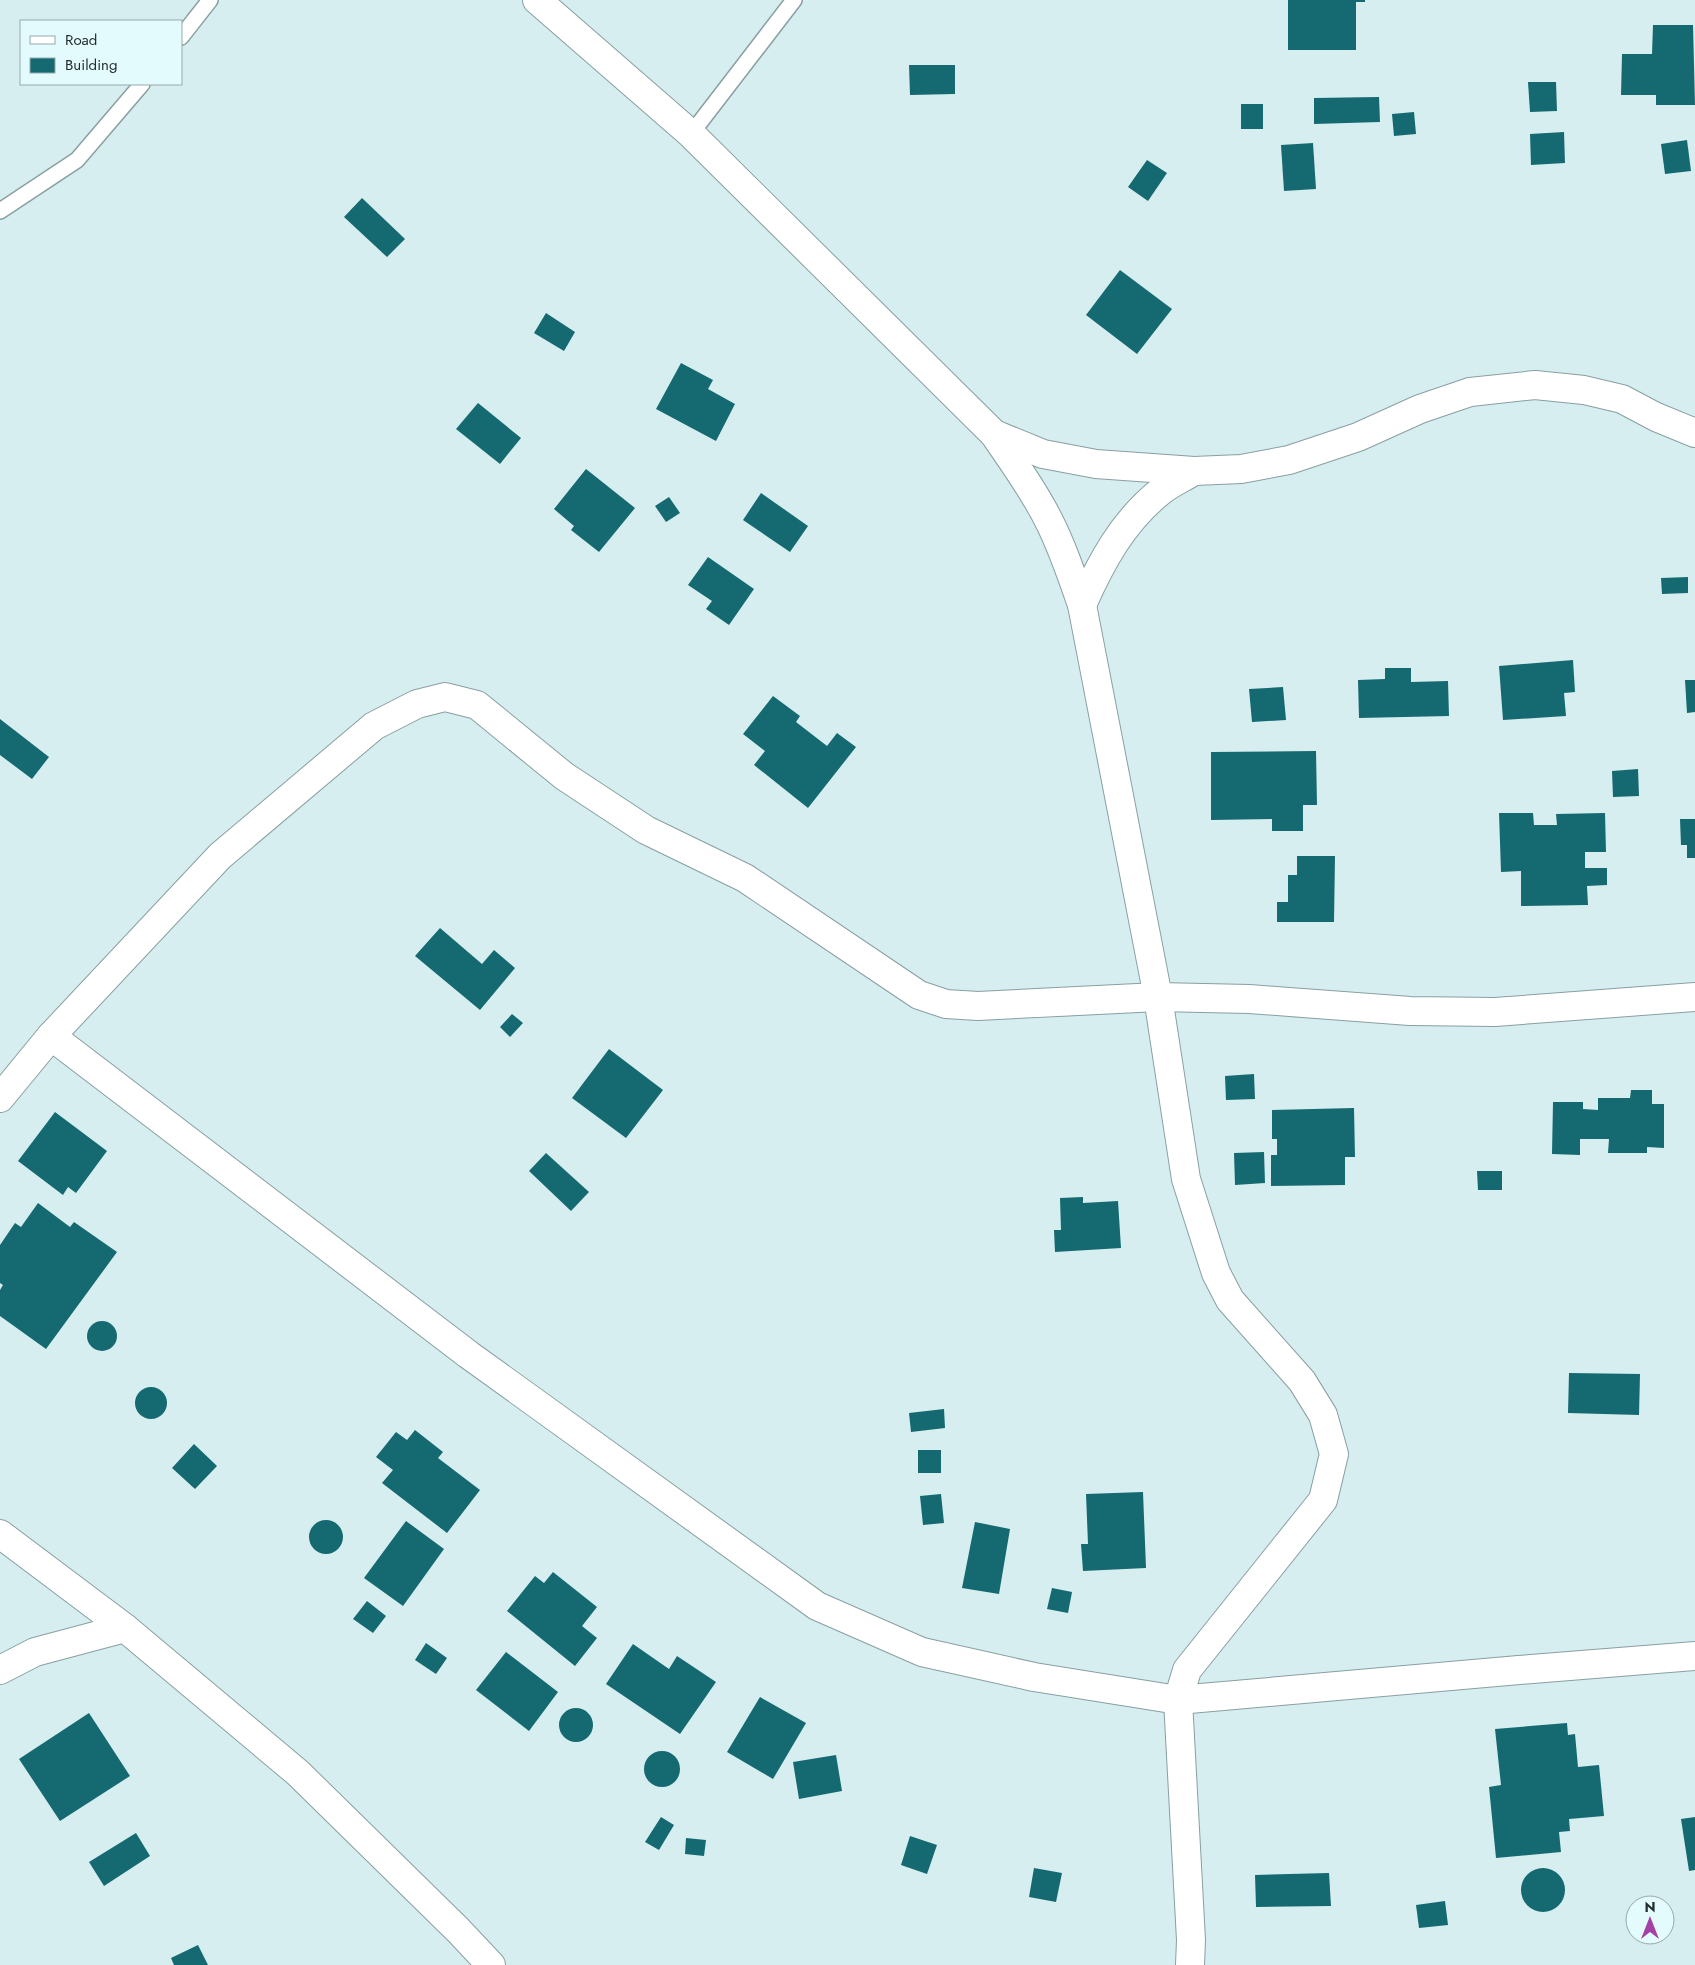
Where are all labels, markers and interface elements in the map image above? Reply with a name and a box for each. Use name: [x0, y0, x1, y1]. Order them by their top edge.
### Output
legend: [20, 20, 182, 85]
text: Road: [65, 29, 97, 51]
text: Building: [65, 54, 117, 76]
north arrow: [1625, 1895, 1675, 1945]
text: N: [1644, 1897, 1656, 1917]

